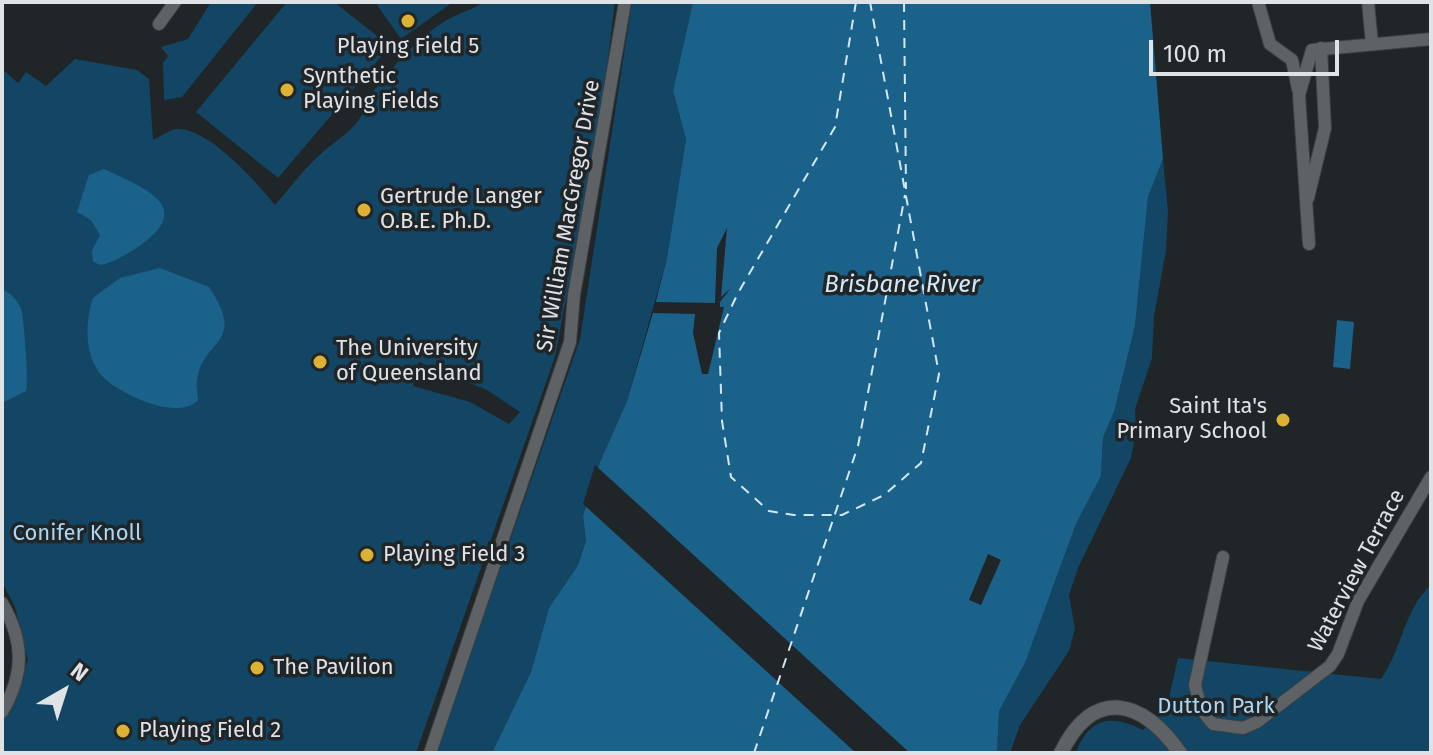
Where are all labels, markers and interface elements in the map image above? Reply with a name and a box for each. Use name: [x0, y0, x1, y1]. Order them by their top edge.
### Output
marker: Playing Field 5: [399, 12, 417, 30]
scale bar: [1153, 24, 1343, 74]
place label: Playing Field 5: [337, 34, 479, 60]
text: 100 m: [1163, 40, 1227, 68]
place label: Synthetic Playing Fields: [303, 64, 439, 116]
street label: Sir William MacGregor Drive: [532, 78, 606, 354]
marker: Synthetic Playing Fields: [278, 81, 296, 99]
place label: Gertrude Langer O.B.E. Ph.D.: [380, 184, 542, 236]
marker: Gertrude Langer O.B.E. Ph.D.: [355, 201, 373, 219]
water label: Brisbane River: [824, 271, 980, 299]
place label: The University of Queensland: [336, 336, 482, 388]
marker: The University of Queensland: [311, 353, 329, 371]
place label: Saint Ita's Primary School: [1116, 394, 1267, 446]
marker: Saint Ita's Primary School: [1274, 411, 1292, 429]
street label: Waterview Terrace: [1303, 485, 1411, 657]
park label: Conifer Knoll: [13, 521, 141, 547]
place label: Playing Field 3: [383, 542, 525, 568]
marker: Playing Field 3: [358, 546, 376, 564]
north arrow: [24, 651, 104, 731]
place label: The Pavilion: [273, 655, 394, 681]
text: N: [65, 657, 94, 687]
marker: The Pavilion: [248, 659, 266, 677]
park label: Dutton Park: [1157, 694, 1275, 720]
place label: Playing Field 2: [139, 718, 281, 744]
marker: Playing Field 2: [114, 722, 132, 740]

